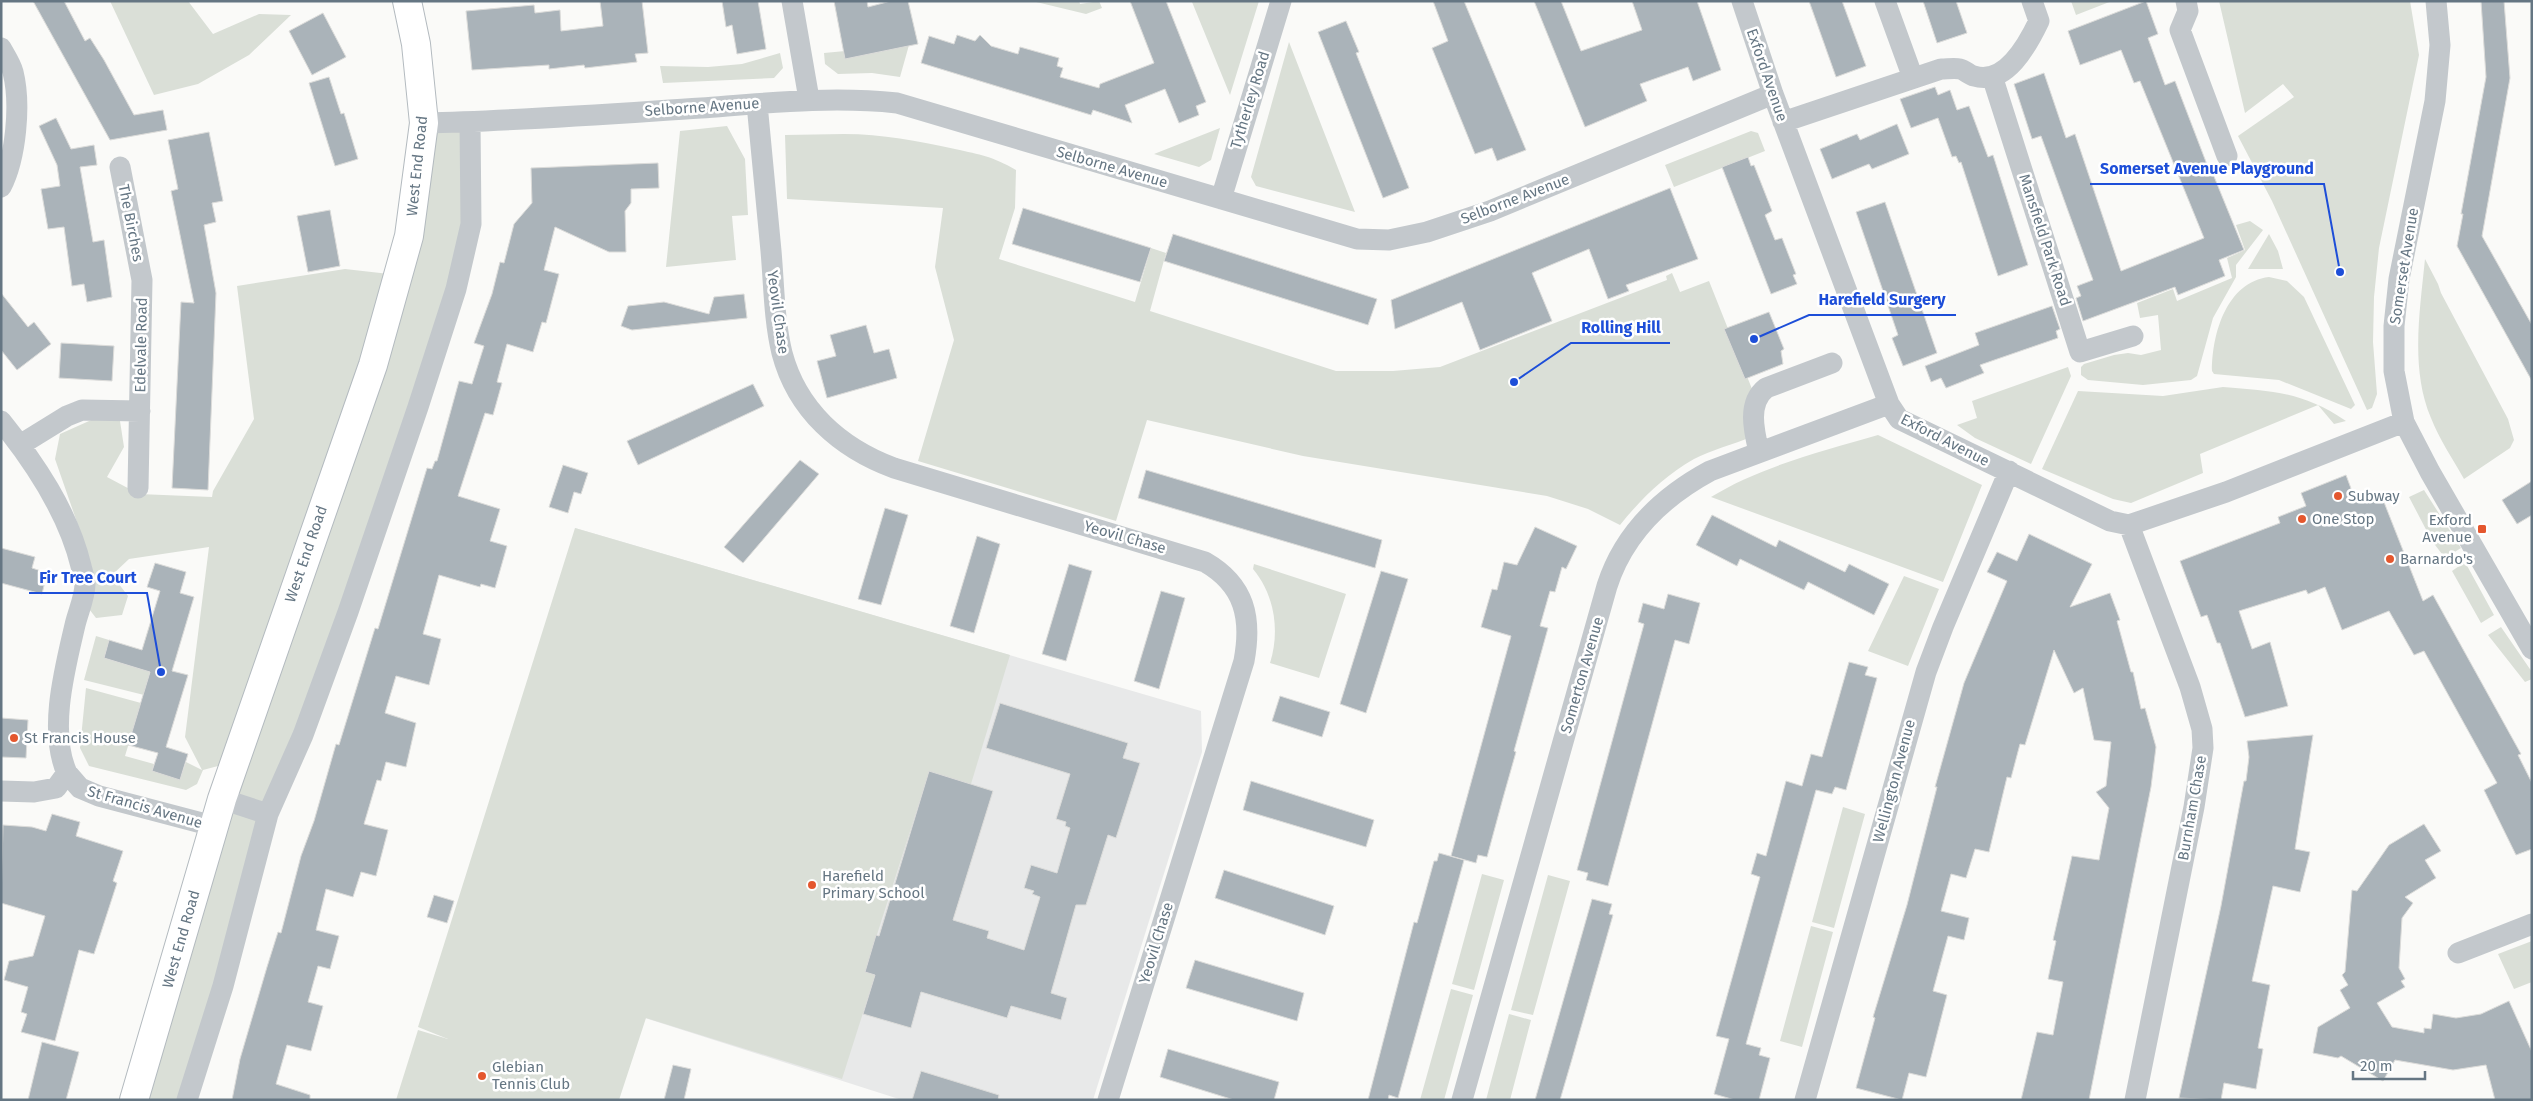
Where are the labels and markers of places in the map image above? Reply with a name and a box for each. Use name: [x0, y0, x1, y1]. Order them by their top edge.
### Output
callout: Somerset Avenue Playground: [2090, 153, 2324, 184]
callout: Harefield Surgery: [1809, 284, 1956, 315]
callout: Rolling Hill: [1571, 312, 1670, 343]
place label: Subway: [2348, 487, 2400, 505]
marker: Subway: [2332, 490, 2344, 502]
place label: One Stop: [2312, 510, 2374, 528]
place label: Exford Avenue: [2422, 511, 2472, 546]
marker: One Stop: [2296, 513, 2308, 525]
marker: Exford Avenue: [2476, 523, 2488, 535]
place label: Barnardo's: [2400, 550, 2473, 568]
marker: Barnardo's: [2384, 553, 2396, 565]
callout: Fir Tree Court: [29, 562, 147, 593]
place label: St Francis House: [24, 729, 136, 747]
marker: St Francis House: [8, 732, 20, 744]
place label: Harefield Primary School: [822, 867, 925, 902]
marker: Harefield Primary School: [806, 879, 818, 891]
place label: Glebian Tennis Club: [492, 1058, 570, 1093]
marker: Glebian Tennis Club: [476, 1070, 488, 1082]

